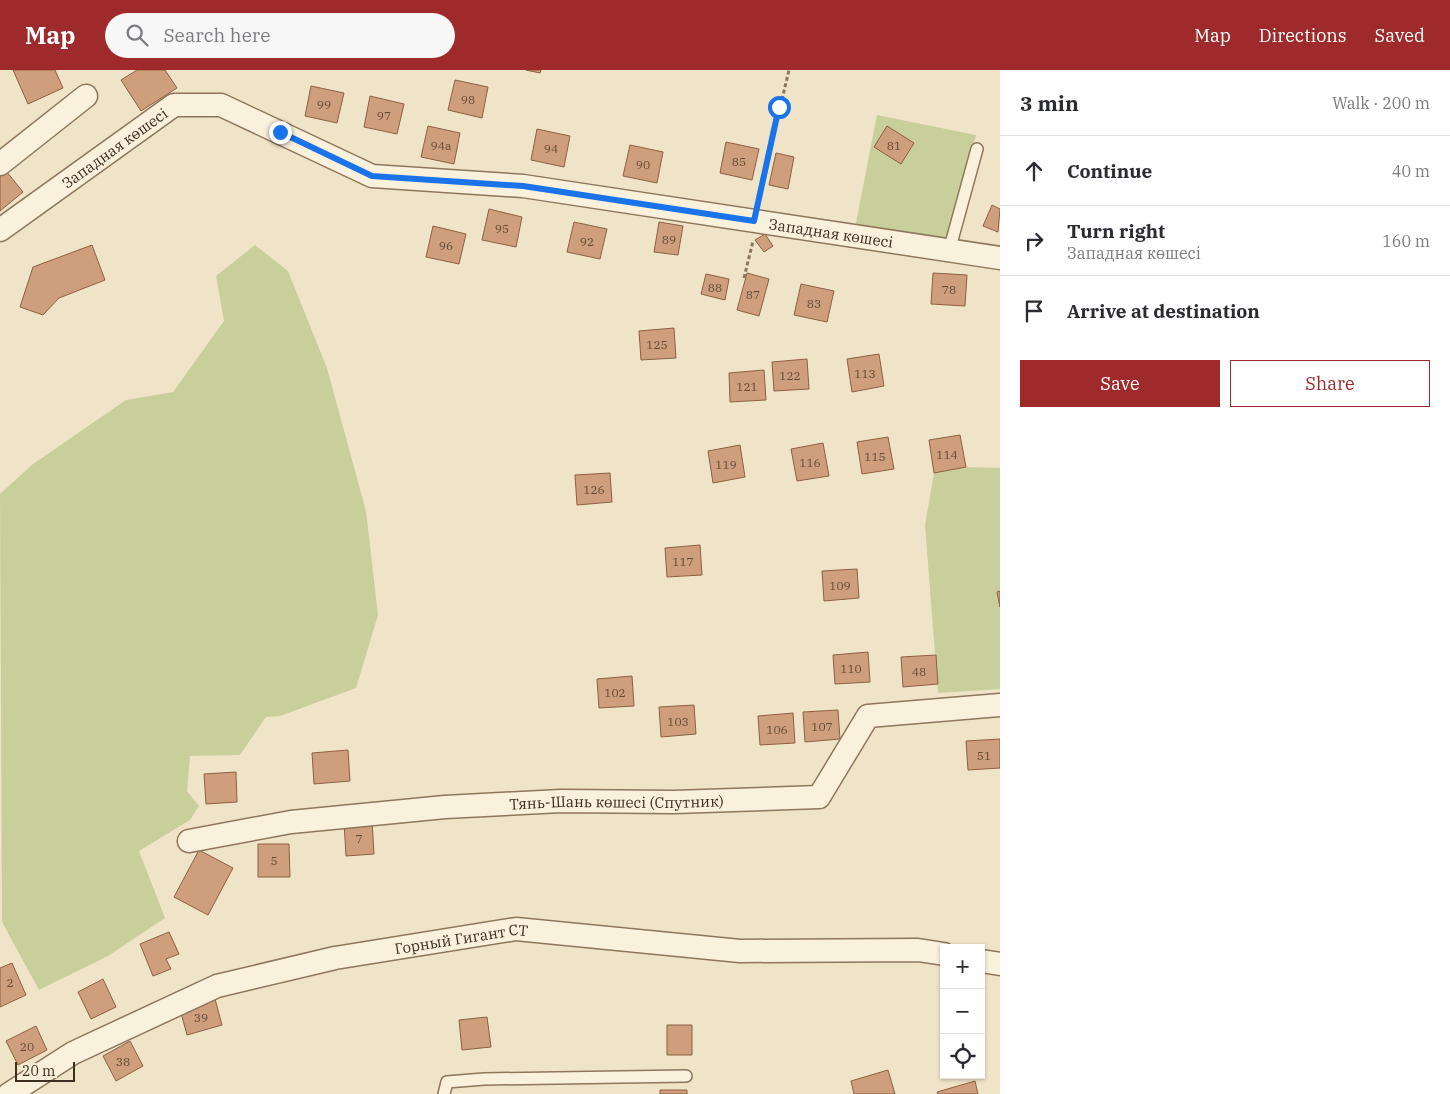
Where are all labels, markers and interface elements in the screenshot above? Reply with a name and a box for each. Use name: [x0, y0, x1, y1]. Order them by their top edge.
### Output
search box: [105, 13, 455, 58]
text: Map: [25, 19, 75, 51]
icon: search: [123, 21, 151, 49]
text: Search here: [163, 23, 270, 47]
text: Map: [1194, 24, 1231, 47]
text: Directions: [1259, 24, 1347, 47]
text: Saved: [1375, 24, 1425, 47]
text: 3 min: [1020, 89, 1079, 117]
house number: 98: [461, 92, 475, 107]
text: Walk · 200 m: [1332, 93, 1430, 113]
route start: [768, 96, 791, 119]
house number: 99: [317, 97, 331, 112]
street label: Западная көшесі: [58, 103, 171, 192]
house number: 97: [377, 108, 391, 123]
route end: [269, 121, 292, 144]
house number: 94а: [431, 138, 452, 153]
house number: 81: [887, 138, 901, 153]
house number: 94: [544, 141, 558, 156]
house number: 85: [732, 154, 746, 169]
house number: 90: [636, 157, 650, 172]
icon: ahead: [1020, 157, 1048, 185]
text: Continue: [1067, 159, 1152, 183]
text: 40 m: [1392, 161, 1430, 181]
street label: Западная көшесі: [768, 214, 895, 251]
text: Turn right: [1067, 219, 1165, 243]
house number: 95: [495, 221, 509, 236]
icon: right: [1020, 227, 1048, 255]
text: 160 m: [1382, 231, 1430, 251]
house number: 89: [662, 232, 676, 247]
house number: 92: [580, 234, 594, 249]
house number: 96: [439, 238, 453, 253]
text: Западная көшесі: [1067, 243, 1201, 263]
house number: 88: [708, 280, 722, 295]
house number: 78: [942, 282, 956, 297]
house number: 87: [746, 287, 760, 302]
house number: 83: [807, 296, 821, 311]
icon: arrive: [1020, 297, 1048, 325]
text: Arrive at destination: [1067, 299, 1260, 323]
house number: 125: [646, 337, 668, 352]
button: Save: [1020, 360, 1220, 407]
button: Share: [1230, 360, 1430, 407]
house number: 113: [854, 366, 876, 381]
house number: 122: [779, 368, 801, 383]
house number: 121: [736, 379, 758, 394]
house number: 114: [936, 447, 958, 462]
house number: 115: [864, 449, 886, 464]
house number: 116: [799, 455, 821, 470]
house number: 119: [715, 457, 737, 472]
house number: 126: [583, 482, 605, 497]
house number: 117: [672, 554, 694, 569]
house number: 109: [829, 578, 851, 593]
house number: 110: [840, 661, 862, 676]
house number: 48: [912, 664, 926, 679]
house number: 102: [604, 685, 626, 700]
house number: 103: [667, 714, 689, 729]
house number: 107: [811, 719, 833, 734]
house number: 106: [766, 722, 788, 737]
house number: 51: [977, 748, 991, 763]
street label: Тянь-Шань көшесі (Спутник): [509, 791, 724, 813]
house number: 7: [355, 831, 363, 846]
house number: 5: [270, 853, 278, 868]
street label: Горный Гигант СТ: [393, 919, 529, 958]
map controls: [940, 944, 985, 1079]
button: +: [940, 944, 985, 989]
house number: 2: [6, 975, 14, 990]
button: −: [940, 989, 985, 1034]
house number: 39: [194, 1010, 208, 1025]
button: locate: [940, 1034, 985, 1079]
house number: 20: [20, 1039, 34, 1054]
house number: 38: [116, 1054, 130, 1069]
scale bar: [15, 1059, 75, 1082]
text: 20 m: [22, 1062, 55, 1080]

